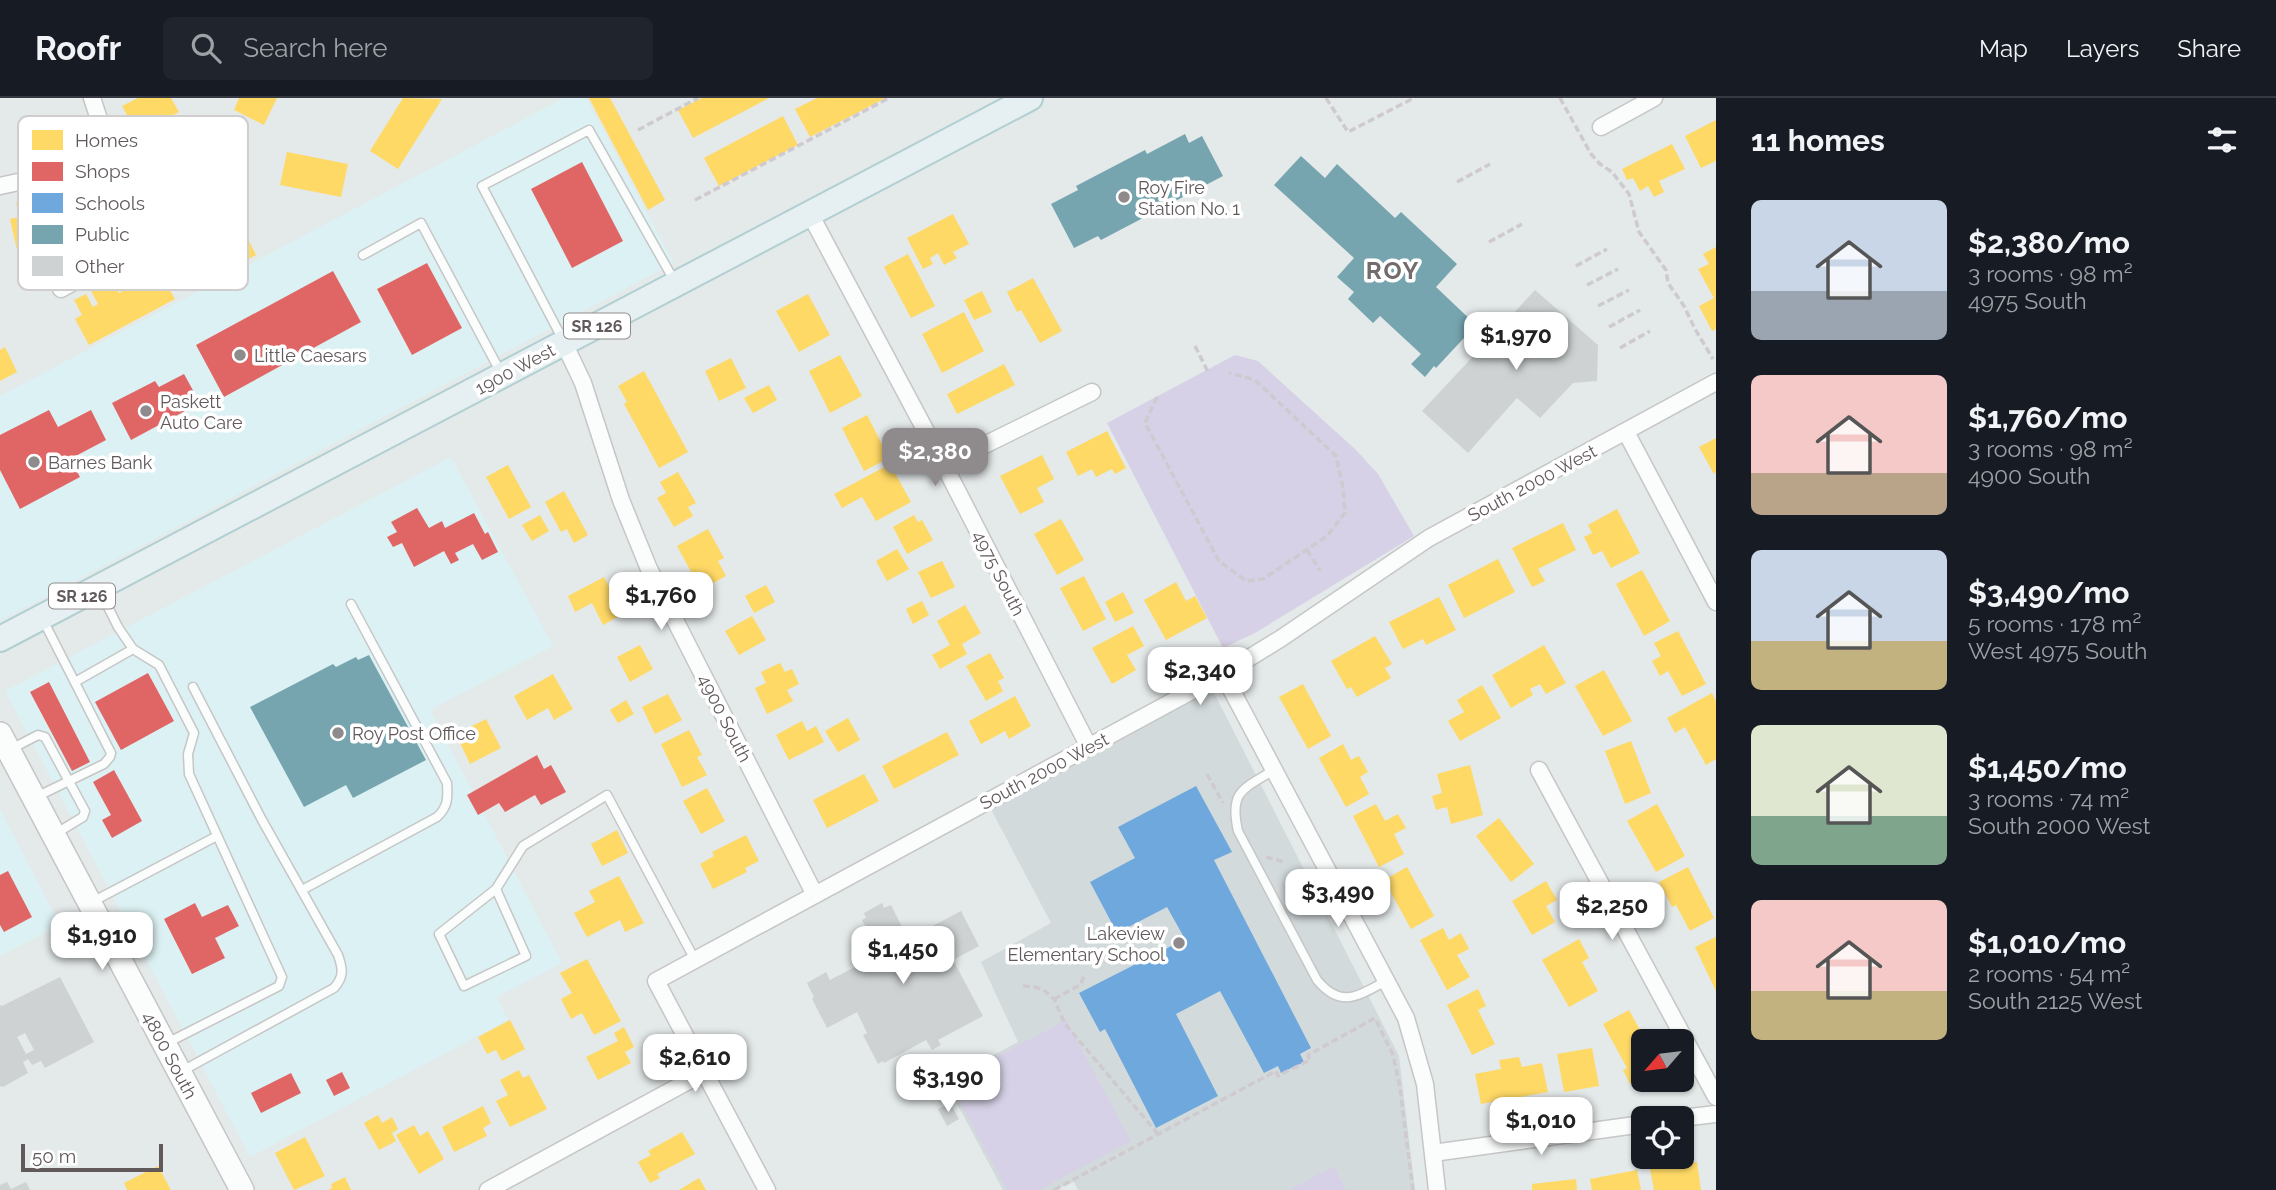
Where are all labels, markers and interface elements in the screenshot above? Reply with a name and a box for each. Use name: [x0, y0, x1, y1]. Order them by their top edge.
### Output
search box: [163, 17, 653, 80]
text: Roofr: [35, 29, 121, 68]
icon: search: [187, 29, 225, 67]
text: Search here: [243, 33, 388, 63]
text: Map: [1979, 34, 2028, 63]
text: Layers: [2066, 34, 2139, 63]
text: Share: [2177, 34, 2241, 63]
legend: [18, 116, 248, 290]
icon: filters: [2203, 121, 2241, 159]
text: 11 homes: [1751, 123, 1885, 158]
text: Homes: [75, 129, 138, 151]
text: Shops: [75, 160, 130, 182]
place label: Roy Fire Station No. 1: [1138, 177, 1240, 219]
marker: Roy Fire Station No. 1: [1116, 189, 1132, 205]
text: Schools: [75, 192, 145, 214]
text: Public: [75, 223, 130, 245]
text: $2,380/mo: [1968, 225, 2130, 260]
icon: home: [1807, 228, 1891, 312]
text: Other: [75, 255, 125, 277]
district label: ROY: [1366, 256, 1420, 285]
text: 3 rooms · 98 m²: [1968, 260, 2133, 287]
text: 4975 South: [1968, 287, 2087, 314]
pin: $1,970: [1459, 313, 1573, 372]
road number: SR 126: [564, 314, 630, 338]
text: $1,970: [1480, 321, 1552, 348]
street label: 1900 West: [472, 339, 558, 399]
place label: Little Caesars: [254, 345, 367, 366]
marker: Little Caesars: [232, 347, 248, 363]
place label: Paskett Auto Care: [160, 391, 243, 433]
text: $1,760/mo: [1968, 400, 2127, 435]
marker: Paskett Auto Care: [138, 403, 154, 419]
icon: home: [1807, 403, 1891, 487]
pin: $2,380: [878, 428, 992, 488]
text: 3 rooms · 98 m²: [1968, 435, 2133, 462]
text: $2,380: [898, 437, 972, 464]
street label: South 2000 West: [1464, 440, 1600, 526]
place label: Barnes Bank: [48, 452, 153, 473]
marker: Barnes Bank: [26, 454, 42, 470]
text: 4900 South: [1968, 462, 2090, 489]
street label: 4975 South: [969, 527, 1029, 619]
pin: $1,760: [604, 573, 718, 632]
text: $3,490/mo: [1968, 575, 2130, 610]
icon: home: [1807, 578, 1891, 662]
text: $1,760: [625, 581, 697, 608]
road number: SR 126: [49, 583, 115, 608]
text: 5 rooms · 178 m²: [1968, 610, 2141, 637]
text: West 4975 South: [1968, 637, 2147, 664]
pin: $2,340: [1143, 648, 1257, 707]
text: $2,340: [1164, 656, 1236, 683]
street label: 4900 South: [694, 671, 756, 765]
place label: Roy Post Office: [352, 723, 476, 744]
marker: Roy Post Office: [330, 725, 346, 741]
street label: South 2000 West: [976, 728, 1112, 814]
text: $1,450/mo: [1968, 750, 2127, 785]
icon: home: [1807, 753, 1891, 837]
text: 3 rooms · 74 m²: [1968, 785, 2129, 812]
text: South 2000 West: [1968, 812, 2150, 839]
pin: $3,490: [1281, 870, 1395, 929]
text: $3,490: [1301, 878, 1375, 905]
pin: $2,250: [1555, 882, 1669, 942]
text: $2,250: [1576, 891, 1648, 918]
pin: $1,910: [45, 912, 159, 972]
text: $1,910: [67, 921, 137, 948]
place label: Lakeview Elementary School: [1007, 923, 1165, 965]
text: $1,010/mo: [1968, 925, 2126, 960]
pin: $1,450: [846, 926, 960, 986]
icon: home: [1807, 928, 1891, 1012]
text: $1,450: [867, 935, 939, 962]
marker: Lakeview Elementary School: [1171, 935, 1187, 951]
text: 2 rooms · 54 m²: [1968, 960, 2130, 987]
text: South 2125 West: [1968, 987, 2143, 1014]
street label: 4800 South: [138, 1008, 202, 1102]
north arrow: [1631, 1029, 1694, 1092]
map controls: [1631, 1029, 1694, 1169]
pin: $2,610: [638, 1034, 752, 1094]
text: $2,610: [659, 1043, 731, 1070]
pin: $3,190: [891, 1054, 1005, 1114]
text: $3,190: [912, 1063, 984, 1090]
pin: $1,010: [1484, 1098, 1598, 1157]
text: $1,010: [1506, 1106, 1576, 1133]
button: locate: [1631, 1106, 1694, 1169]
scale bar: [21, 1141, 163, 1173]
text: 50 m: [32, 1145, 76, 1167]

